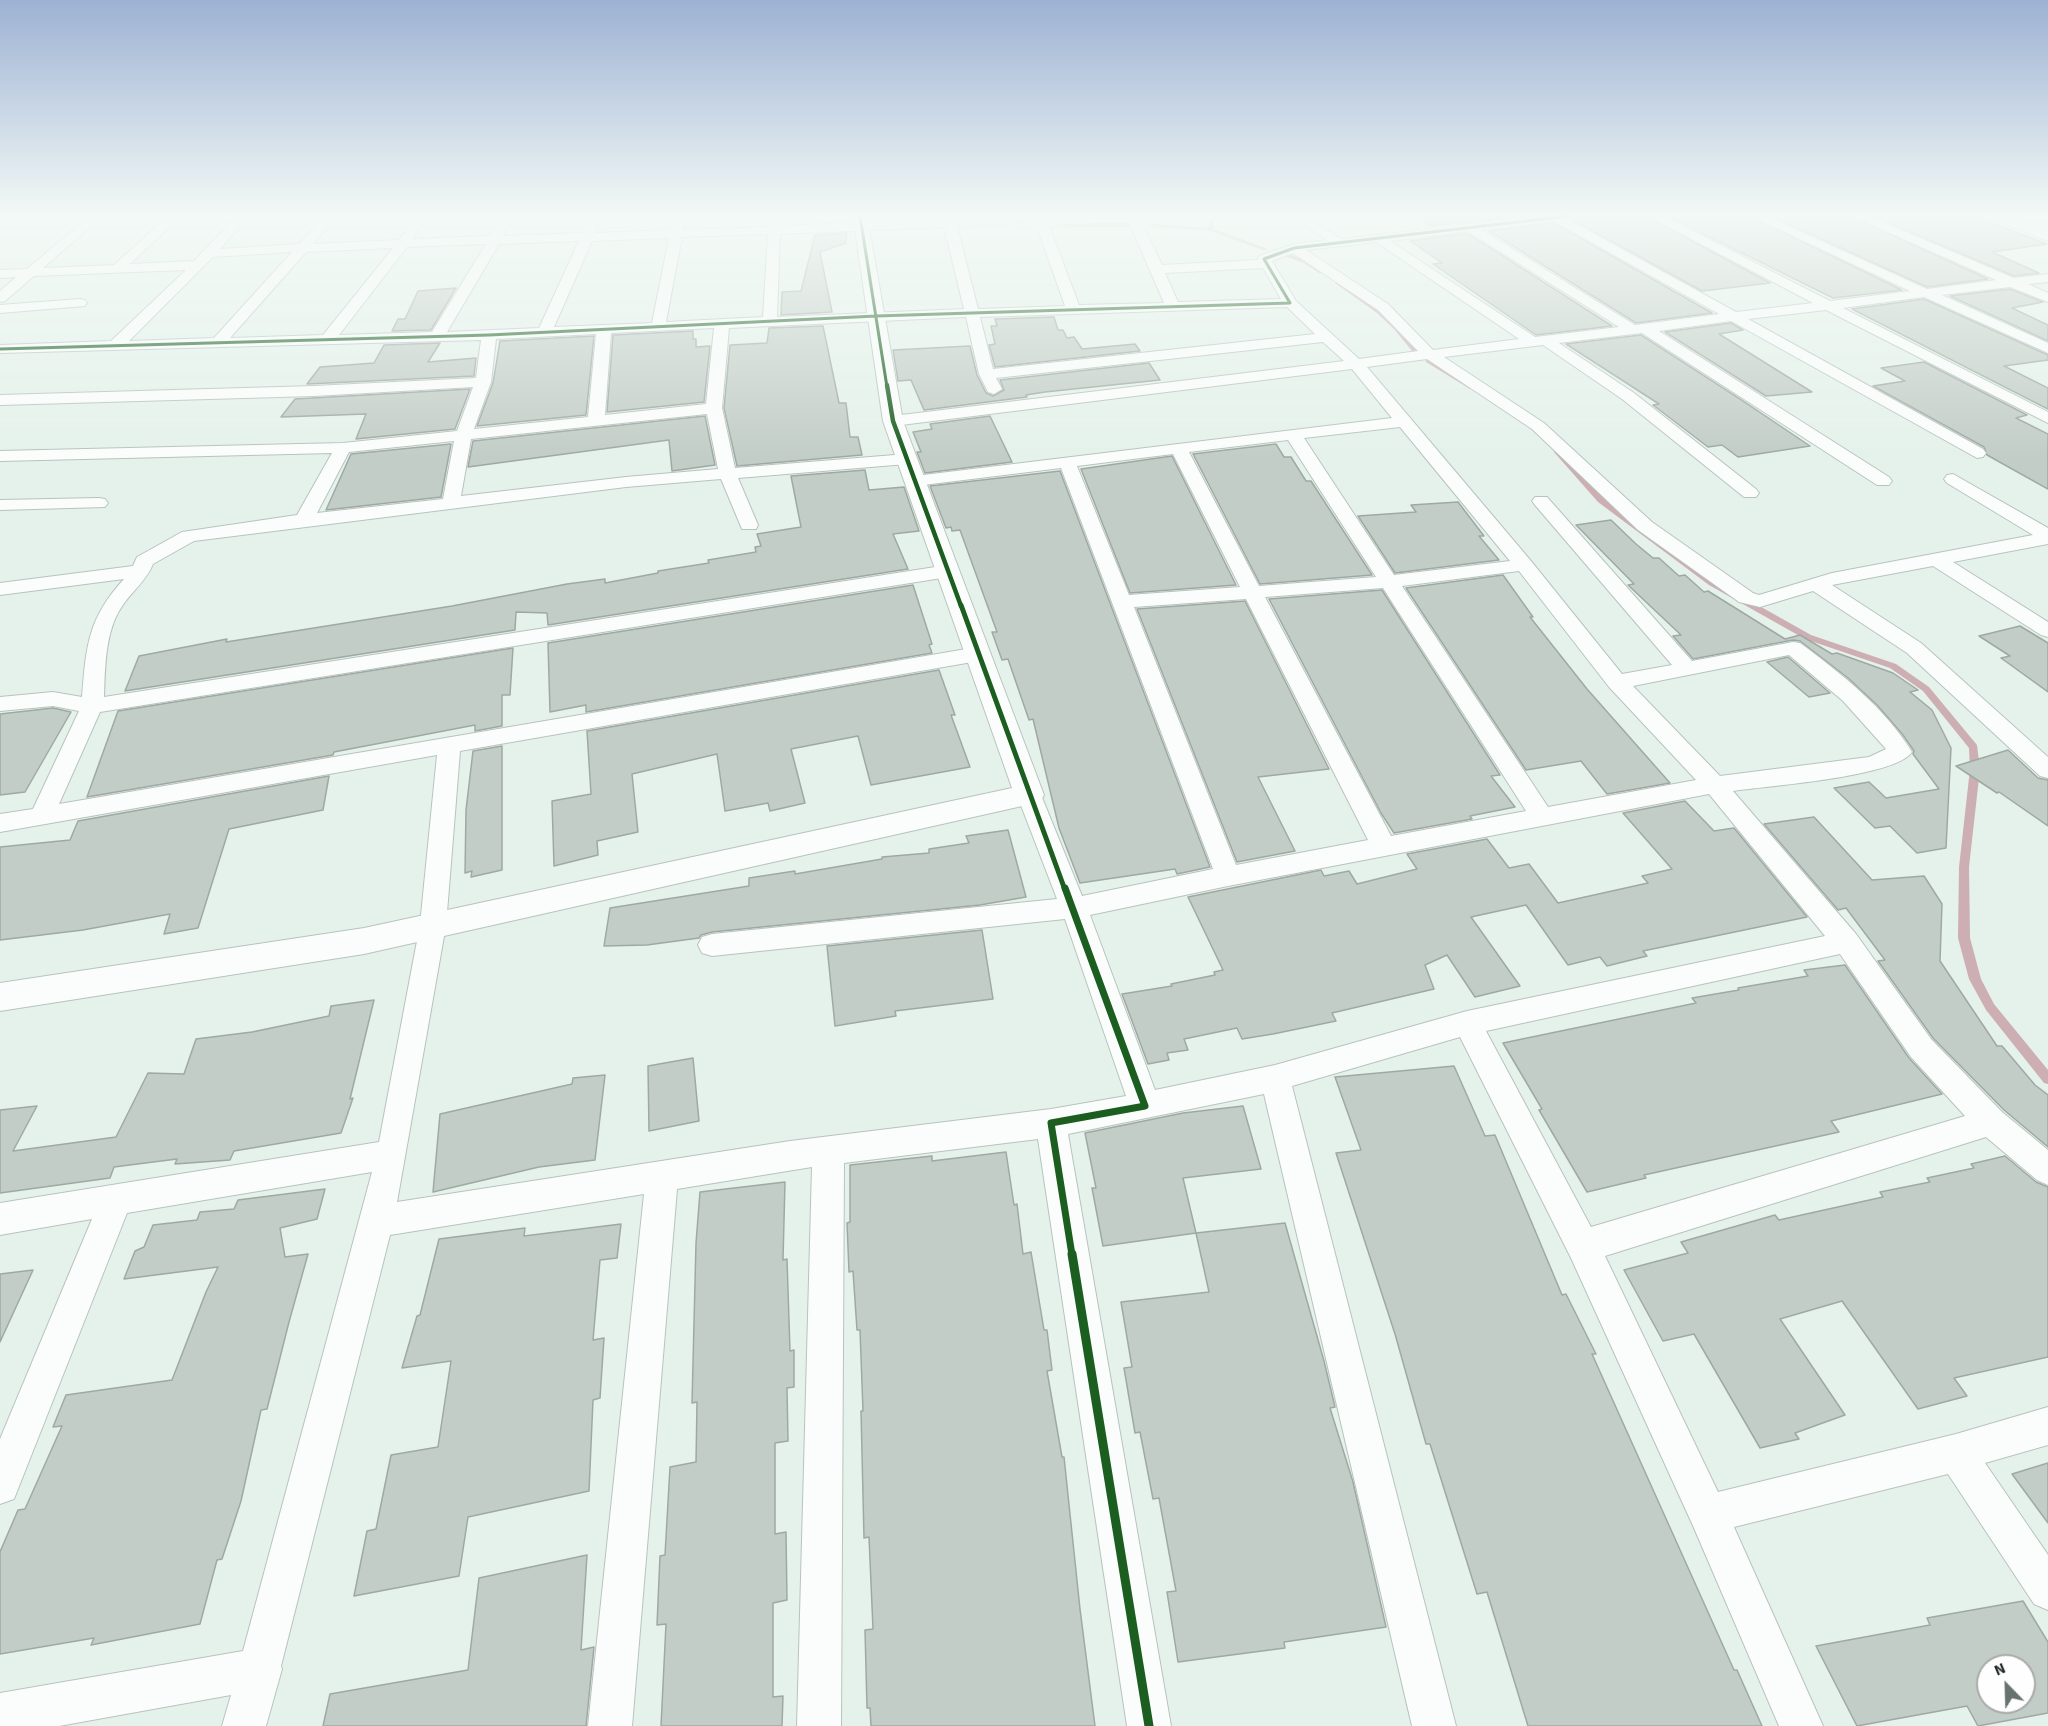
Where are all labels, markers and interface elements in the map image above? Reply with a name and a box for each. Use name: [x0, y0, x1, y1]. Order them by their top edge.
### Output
north arrow: [1976, 1654, 2036, 1714]
text: N: [1991, 1657, 2009, 1681]

